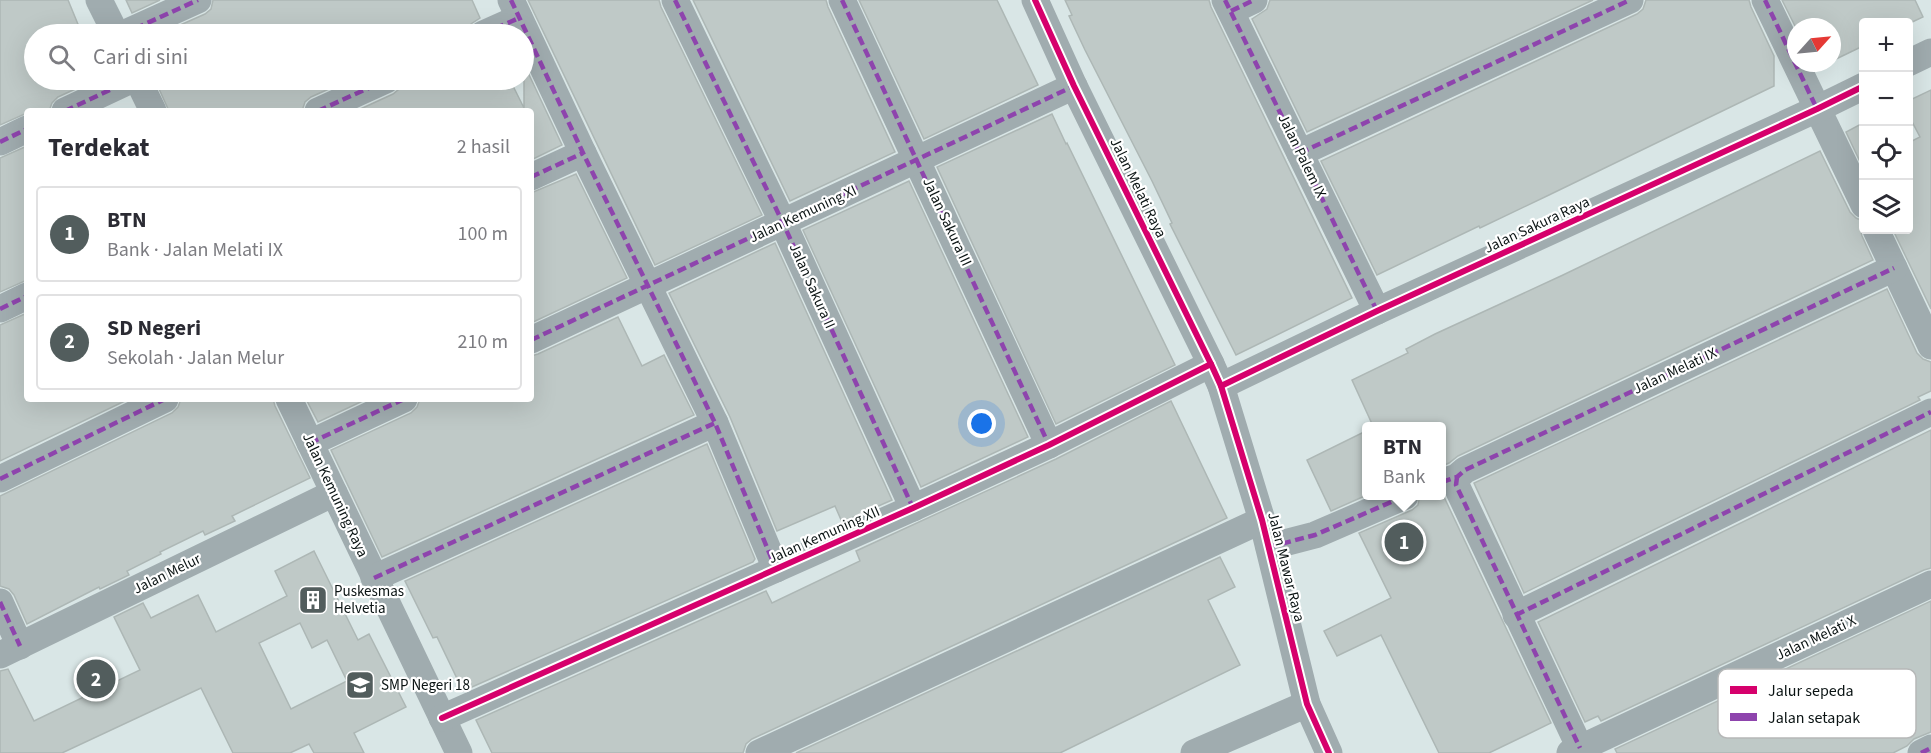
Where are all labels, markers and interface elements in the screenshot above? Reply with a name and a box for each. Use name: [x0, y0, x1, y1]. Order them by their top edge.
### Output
north arrow: [1787, 18, 1841, 72]
map controls: [1859, 18, 1913, 234]
button: +: [1859, 18, 1913, 72]
search box: [24, 24, 534, 90]
icon: search: [45, 41, 78, 74]
text: Cari di sini: [93, 41, 188, 73]
button: −: [1859, 72, 1913, 126]
street label: Jalan Palem IX: [1273, 110, 1332, 202]
button: locate: [1859, 126, 1913, 180]
text: Terdekat: [48, 129, 150, 166]
text: 2 hasil: [457, 133, 510, 161]
street label: Jalan Melati Raya: [1105, 134, 1171, 242]
street label: Jalan Sakura III: [917, 174, 977, 270]
street label: Jalan Kemuning XI: [746, 180, 860, 248]
button: layers: [1859, 180, 1913, 234]
street label: Jalan Sakura Raya: [1481, 191, 1593, 259]
text: BTN: [107, 204, 147, 236]
text: 1: [64, 220, 75, 248]
text: 100 m: [458, 220, 508, 248]
text: Bank · Jalan Melati IX: [107, 236, 283, 264]
street label: Jalan Sakura II: [784, 240, 840, 332]
text: SD Negeri: [107, 312, 201, 344]
text: 2: [64, 328, 75, 356]
text: 210 m: [458, 328, 508, 356]
street label: Jalan Melati IX: [1630, 342, 1721, 400]
text: Sekolah · Jalan Melur: [107, 344, 284, 372]
your location: [967, 409, 996, 438]
popup: [1362, 422, 1446, 500]
street label: Jalan Kemuning Raya: [297, 429, 373, 561]
text: BTN: [1383, 431, 1422, 463]
text: Bank: [1383, 463, 1425, 491]
street label: Jalan Kemuning XII: [765, 501, 883, 569]
street label: Jalan Mawar Raya: [1262, 510, 1310, 624]
pin: 1: [1384, 520, 1424, 564]
street label: Jalan Melur: [130, 548, 205, 599]
place label: Puskesmas Helvetia: [334, 581, 404, 619]
building icon: Puskesmas Helvetia: [297, 584, 329, 616]
street label: Jalan Melati X: [1772, 610, 1860, 666]
pin: 2: [76, 656, 116, 702]
school or university icon: SMP Negeri 18: [344, 669, 376, 701]
legend: [1718, 669, 1916, 738]
place label: SMP Negeri 18: [381, 675, 470, 696]
text: Jalur sepeda: [1768, 680, 1854, 702]
text: Jalan setapak: [1768, 707, 1860, 729]

